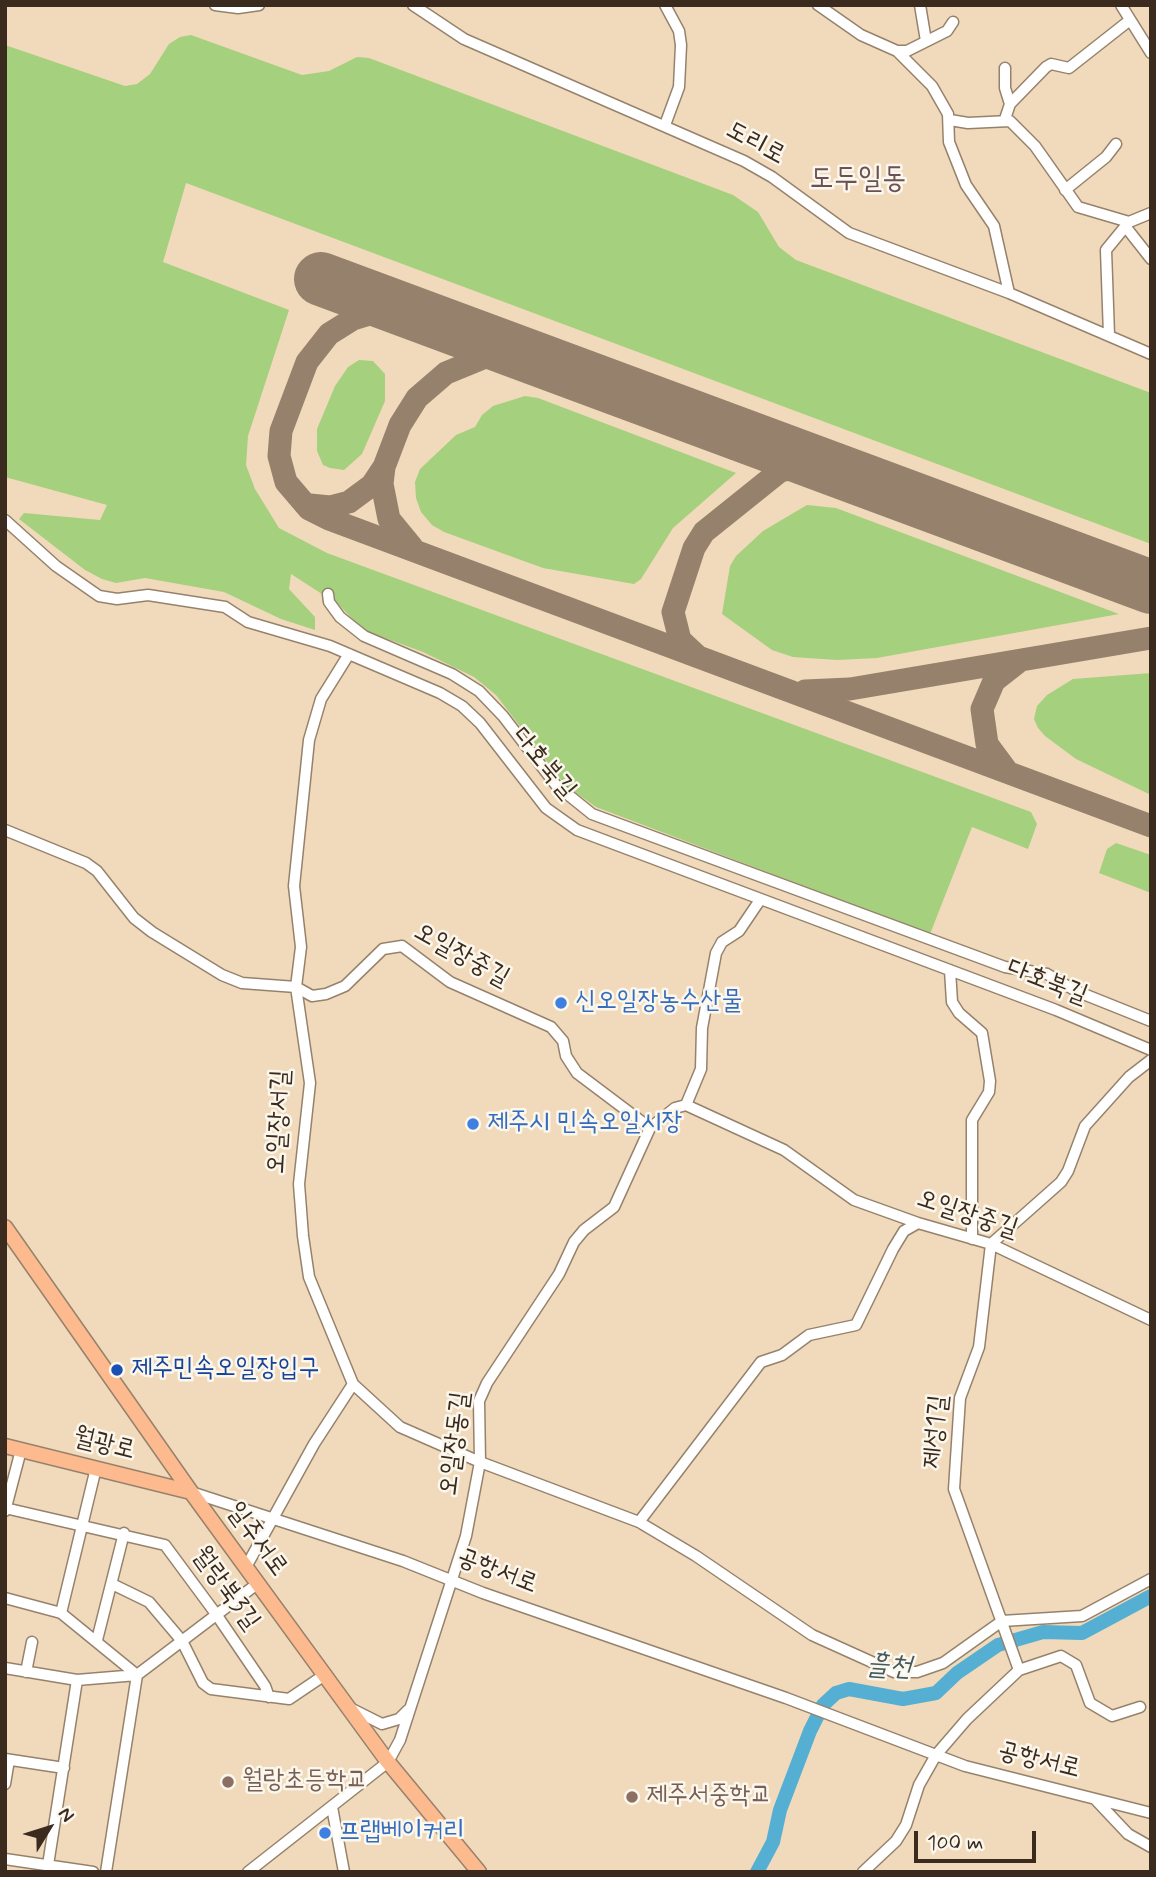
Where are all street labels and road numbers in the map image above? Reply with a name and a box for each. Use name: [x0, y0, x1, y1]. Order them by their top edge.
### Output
street label: 도리로: [720, 115, 790, 173]
street label: 다호북길: [504, 722, 582, 806]
street label: 오일장중길: [408, 917, 514, 995]
street label: 다호북길: [1002, 953, 1092, 1013]
street label: 오일장서길: [262, 1069, 298, 1175]
street label: 오일장중길: [912, 1184, 1022, 1246]
street label: 오일장동길: [434, 1390, 478, 1498]
street label: 제성1길: [918, 1393, 956, 1471]
street label: 월광로: [70, 1422, 138, 1468]
street label: 일주서로: [219, 1497, 293, 1583]
street label: 월랑북3길: [184, 1541, 266, 1637]
street label: 공항서로: [452, 1542, 542, 1602]
street label: 공항서로: [995, 1736, 1083, 1786]

